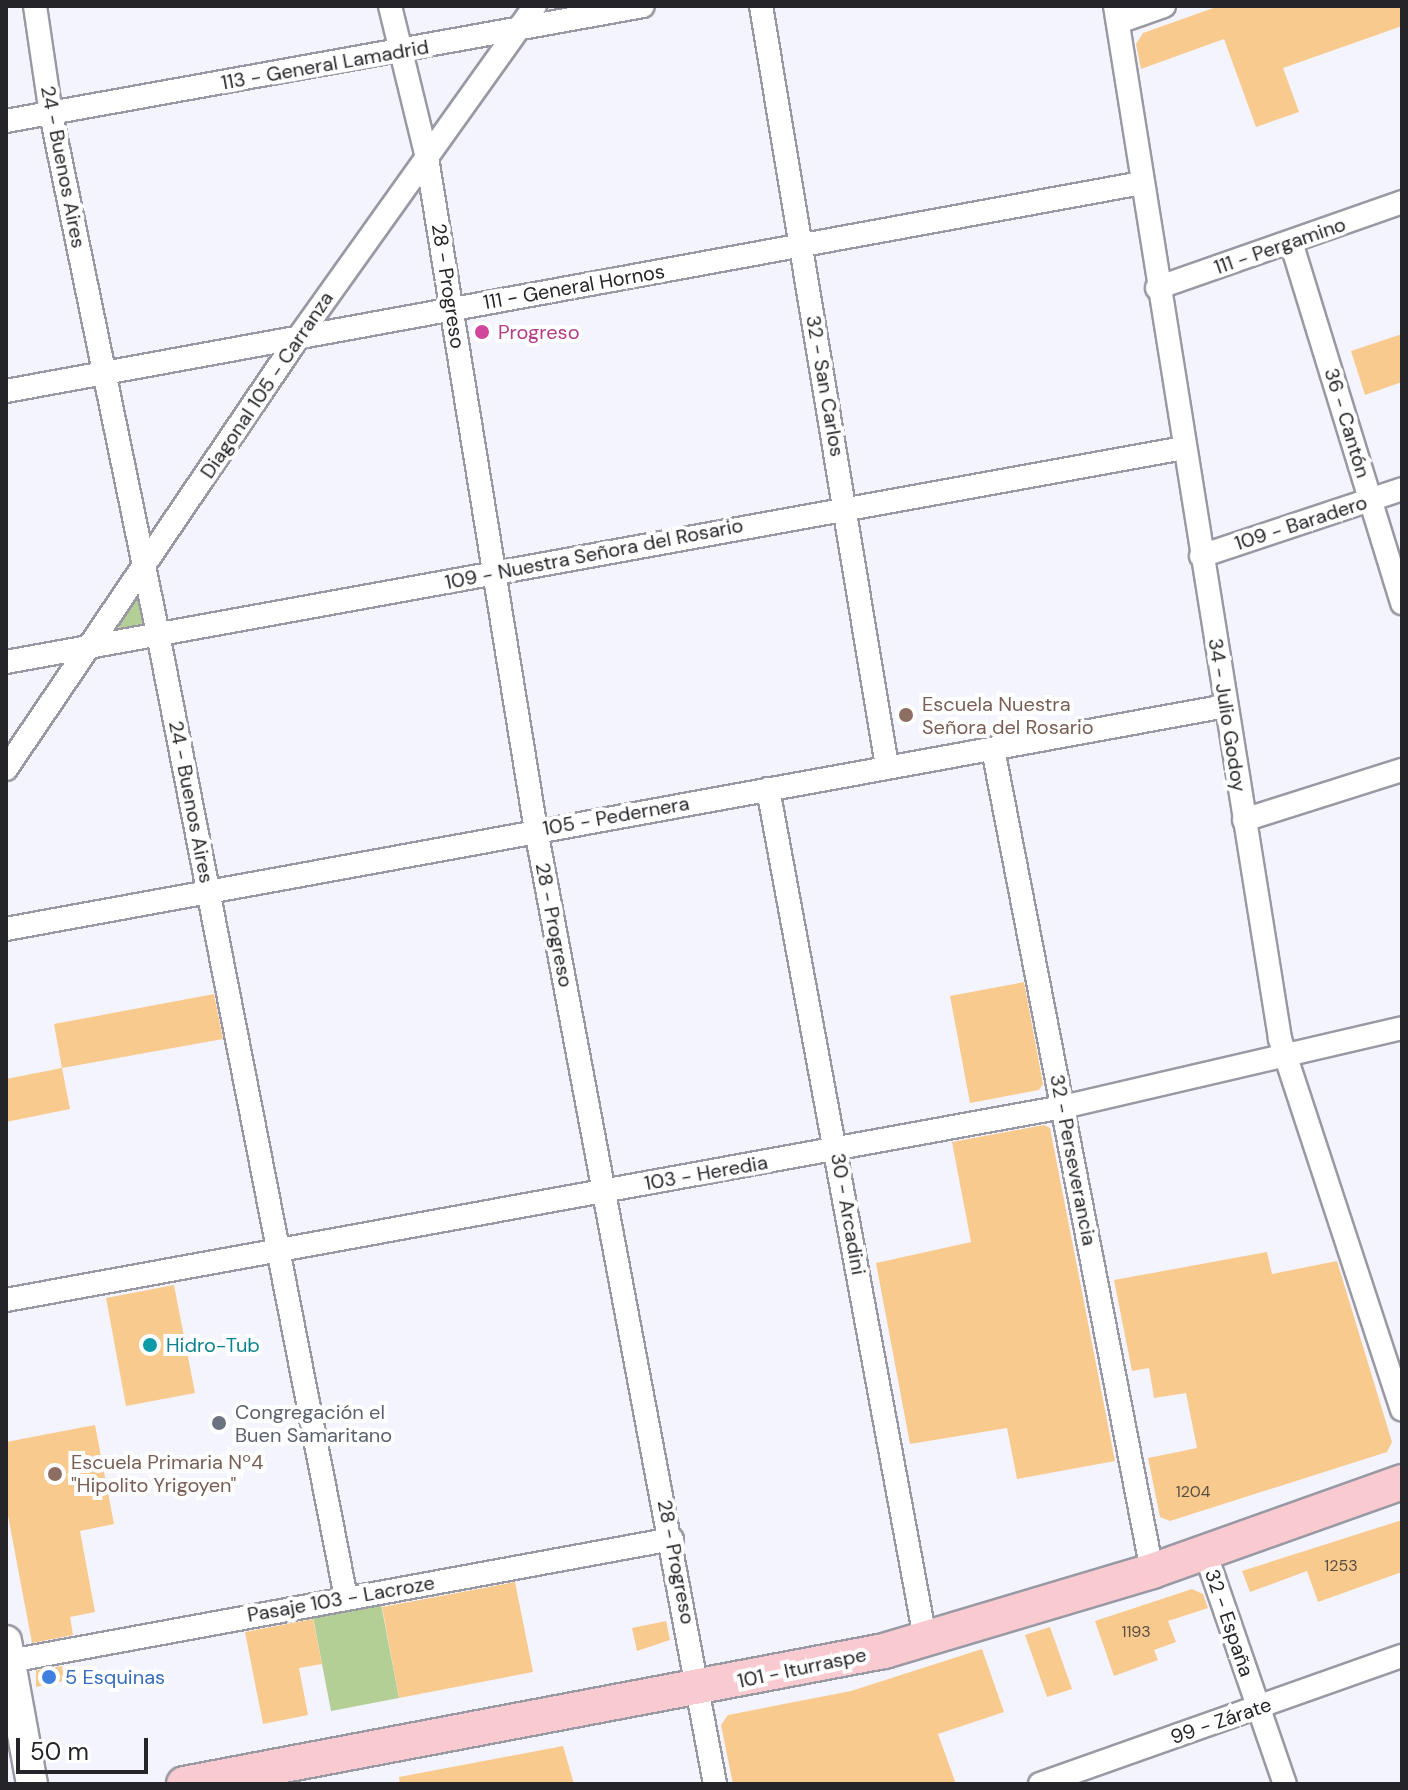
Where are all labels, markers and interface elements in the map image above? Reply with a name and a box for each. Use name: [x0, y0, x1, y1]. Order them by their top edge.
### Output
street label: 113 - General Lamadrid: [219, 35, 431, 95]
street label: 24 - Buenos Aires: [35, 84, 91, 250]
street label: 111 - Pergamino: [1211, 212, 1349, 280]
street label: 28 - Progreso: [426, 222, 470, 350]
street label: 111 - General Hornos: [481, 259, 667, 315]
street label: Diagonal 105 - Carranza: [195, 287, 339, 483]
street label: 32 - San Carlos: [801, 313, 849, 459]
place label: Progreso: [498, 320, 579, 344]
marker: Progreso: [473, 323, 491, 341]
street label: 36 - Cantón: [1319, 365, 1375, 481]
street label: 109 - Baradero: [1232, 490, 1370, 556]
street label: 109 - Nuestra Señora del Rosario: [443, 513, 745, 595]
street label: 34 - Julio Godoy: [1203, 637, 1251, 793]
place label: Escuela Nuestra Señora del Rosario: [922, 692, 1094, 739]
marker: Escuela Nuestra Señora del Rosario: [897, 706, 915, 724]
street label: 24 - Buenos Aires: [163, 719, 219, 885]
street label: 105 - Pedernera: [541, 791, 691, 841]
street label: 28 - Progreso: [530, 861, 578, 989]
street label: 32 - Perseverancia: [1045, 1072, 1101, 1248]
street label: 103 - Heredia: [642, 1150, 770, 1196]
street label: 30 - Arcadini: [825, 1151, 871, 1277]
place label: Hidro-Tub: [166, 1333, 260, 1357]
marker: Hidro-Tub: [141, 1336, 159, 1354]
place label: Congregación el Buen Samaritano: [235, 1400, 392, 1447]
marker: Congregación el Buen Samaritano: [210, 1414, 228, 1432]
place label: Escuela Primaria Nº4 "Hipolito Yrigoyen": [71, 1450, 263, 1497]
marker: Escuela Primaria Nº4 "Hipolito Yrigoyen": [46, 1465, 64, 1483]
house number: 1204: [1176, 1482, 1210, 1502]
street label: 28 - Progreso: [652, 1498, 700, 1626]
house number: 1253: [1324, 1556, 1358, 1576]
street label: 32 - España: [1199, 1566, 1259, 1680]
street label: Pasaje 103 - Lacroze: [245, 1571, 437, 1627]
house number: 1193: [1121, 1622, 1151, 1642]
street label: 101 - Iturraspe: [735, 1643, 869, 1693]
place label: 5 Esquinas: [65, 1665, 165, 1689]
marker: 5 Esquinas: [40, 1668, 58, 1686]
street label: 99 - Zárate: [1167, 1693, 1275, 1749]
scale bar: [20, 1722, 152, 1772]
text: 50 m: [30, 1736, 89, 1767]

